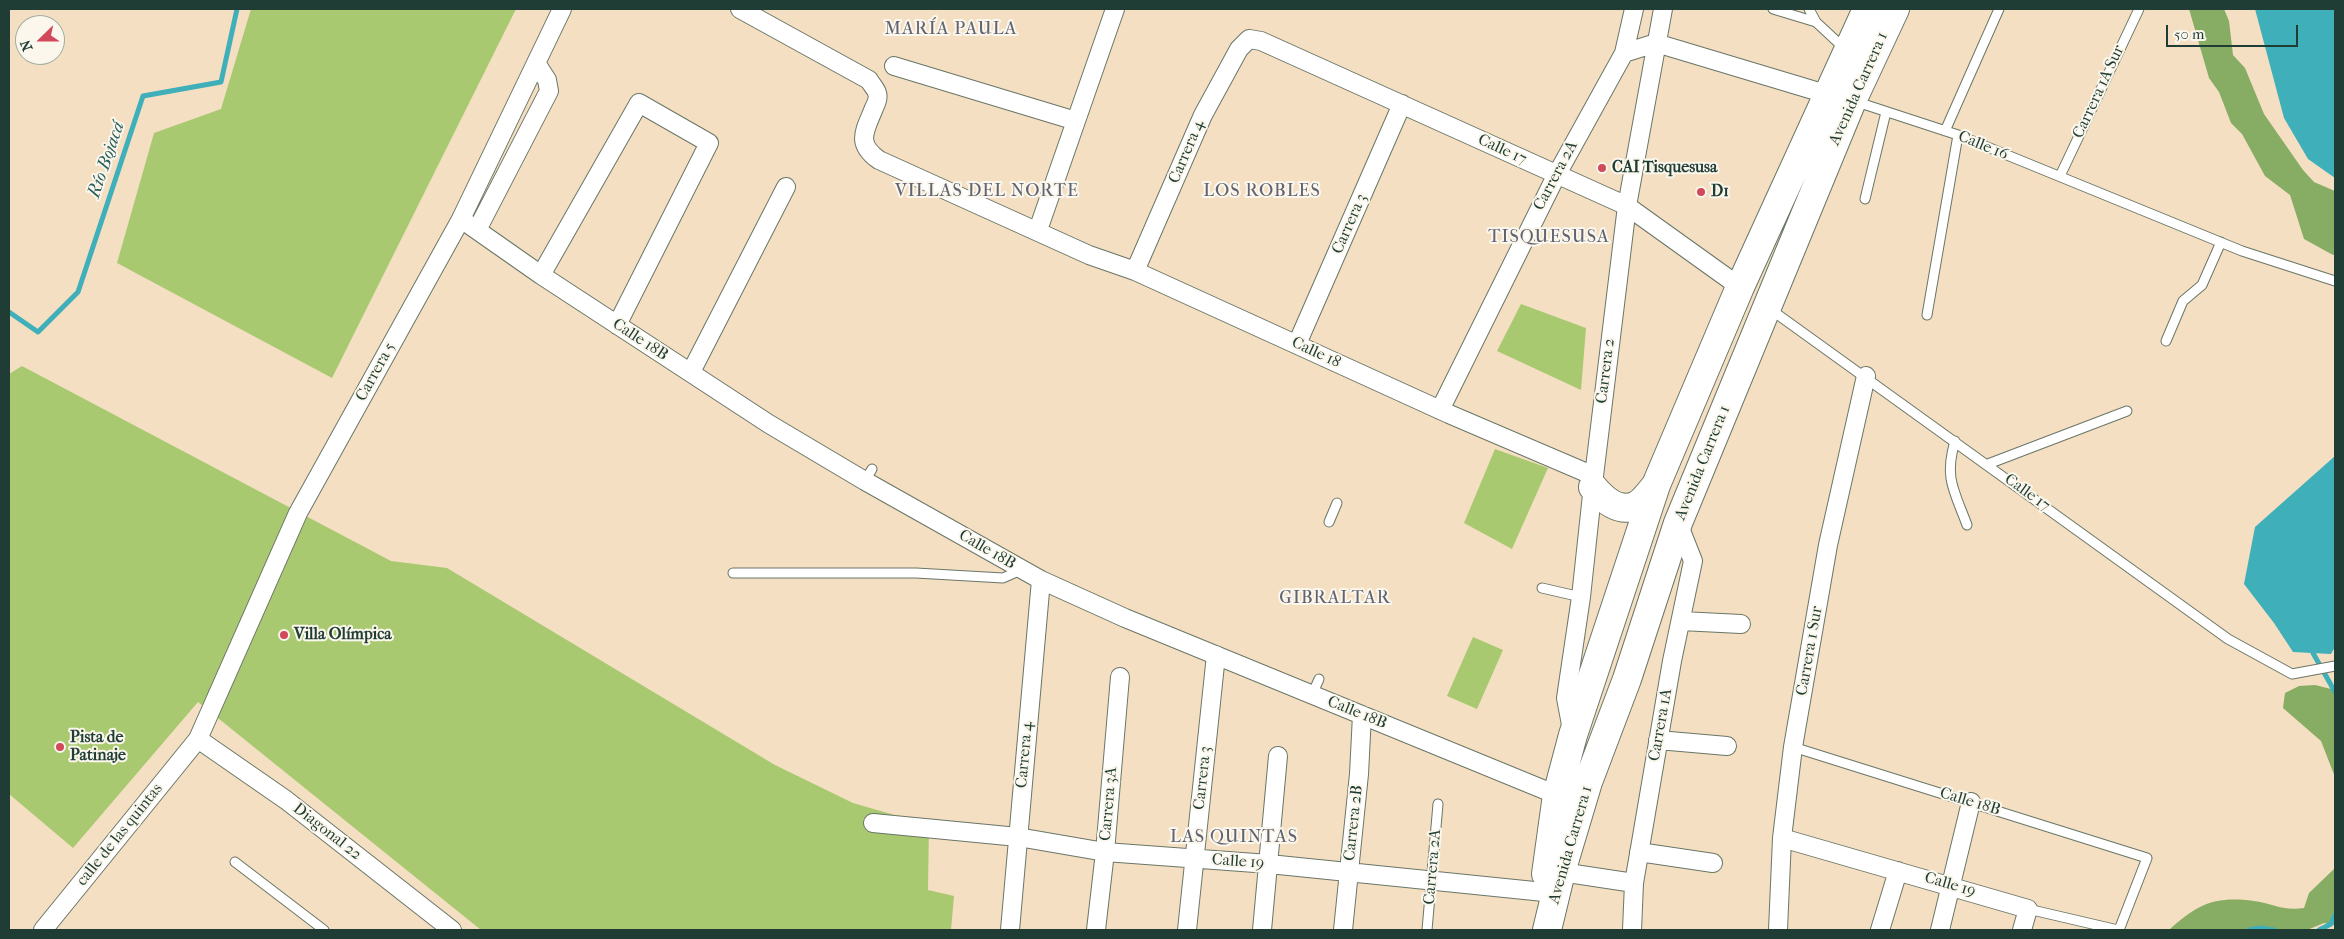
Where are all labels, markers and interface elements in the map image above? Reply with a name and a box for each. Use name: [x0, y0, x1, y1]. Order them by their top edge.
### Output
north arrow: [15, 15, 65, 65]
scale bar: [2169, 15, 2302, 47]
district label: MARÍA PAULA: [883, 19, 1019, 41]
text: 50 m: [2174, 25, 2204, 43]
street label: Avenida Carrera 1: [1825, 29, 1893, 149]
text: N: [17, 37, 36, 54]
street label: Carrera 1A Sur: [2069, 42, 2129, 142]
street label: Carrera 4: [1165, 118, 1209, 186]
water label: Río Bojacá: [84, 119, 130, 201]
street label: Calle 16: [1955, 127, 2011, 165]
street label: Calle 17: [1475, 130, 1529, 170]
street label: Carrera 2A: [1530, 138, 1582, 214]
place label: CAI Tisquesusa: [1612, 158, 1717, 178]
marker: CAI Tisquesusa: [1596, 162, 1608, 174]
district label: VILLAS DEL NORTE: [893, 181, 1081, 203]
district label: LOS ROBLES: [1202, 181, 1322, 203]
place label: D1: [1711, 182, 1729, 202]
marker: D1: [1695, 186, 1707, 198]
street label: Carrera 3: [1328, 191, 1372, 257]
district label: TISQUESUSA: [1487, 227, 1611, 249]
street label: Calle 18B: [609, 315, 671, 365]
street label: Calle 18: [1288, 333, 1344, 373]
street label: Carrera 2: [1592, 337, 1620, 405]
street label: Carrera 5: [352, 339, 400, 405]
street label: Avenida Carrera 1: [1671, 403, 1735, 523]
street label: Calle 17: [2000, 470, 2054, 516]
street label: Calle 18B: [955, 526, 1019, 574]
district label: GIBRALTAR: [1278, 588, 1392, 610]
street label: Carrera 1 Sur: [1793, 605, 1827, 697]
place label: Villa Olímpica: [294, 625, 392, 645]
marker: Villa Olímpica: [278, 629, 290, 641]
street label: Carrera 1A: [1645, 687, 1677, 763]
street label: Calle 18B: [1324, 692, 1390, 734]
street label: Carrera 4: [1013, 721, 1037, 789]
place label: Pista de Patinaje: [70, 728, 126, 766]
marker: Pista de Patinaje: [54, 741, 66, 753]
street label: Carrera 3: [1190, 745, 1216, 811]
street label: Carrera 3A: [1096, 766, 1122, 842]
street label: calle de las quintas: [73, 780, 167, 890]
street label: Carrera 2B: [1340, 784, 1368, 862]
street label: Avenida Carrera 1: [1545, 784, 1597, 906]
street label: Calle 18B: [1937, 784, 2003, 820]
street label: Diagonal 22: [289, 799, 365, 865]
district label: LAS QUINTAS: [1169, 827, 1299, 849]
street label: Carrera 2A: [1420, 828, 1446, 906]
street label: Calle 19: [1211, 851, 1265, 873]
street label: Calle 19: [1922, 869, 1978, 901]

